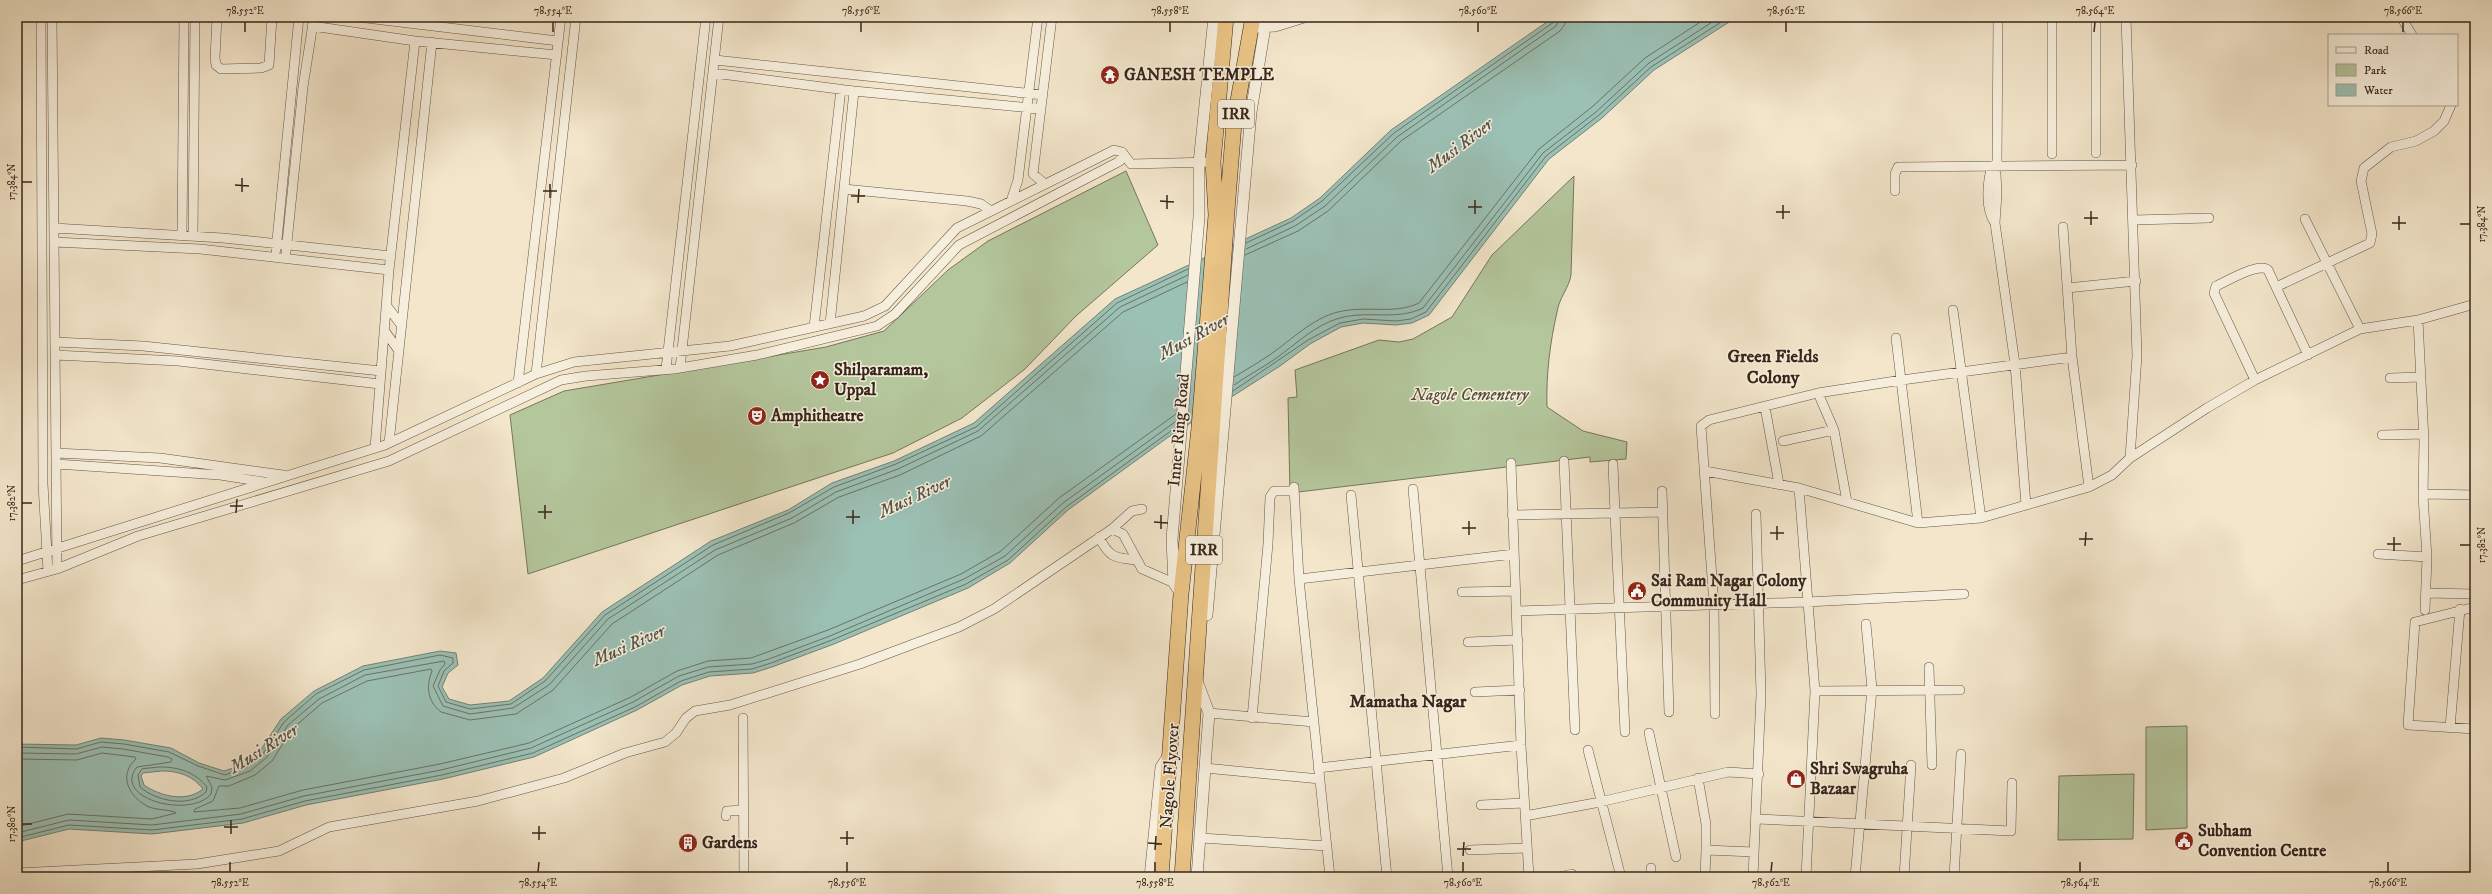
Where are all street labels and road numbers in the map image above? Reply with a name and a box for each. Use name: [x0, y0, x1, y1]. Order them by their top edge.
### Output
road number: IRR: [1218, 100, 1254, 128]
street label: Inner Ring Road: [1163, 372, 1195, 487]
road number: IRR: [1186, 536, 1222, 564]
street label: Nagole Flyover: [1155, 722, 1185, 829]

